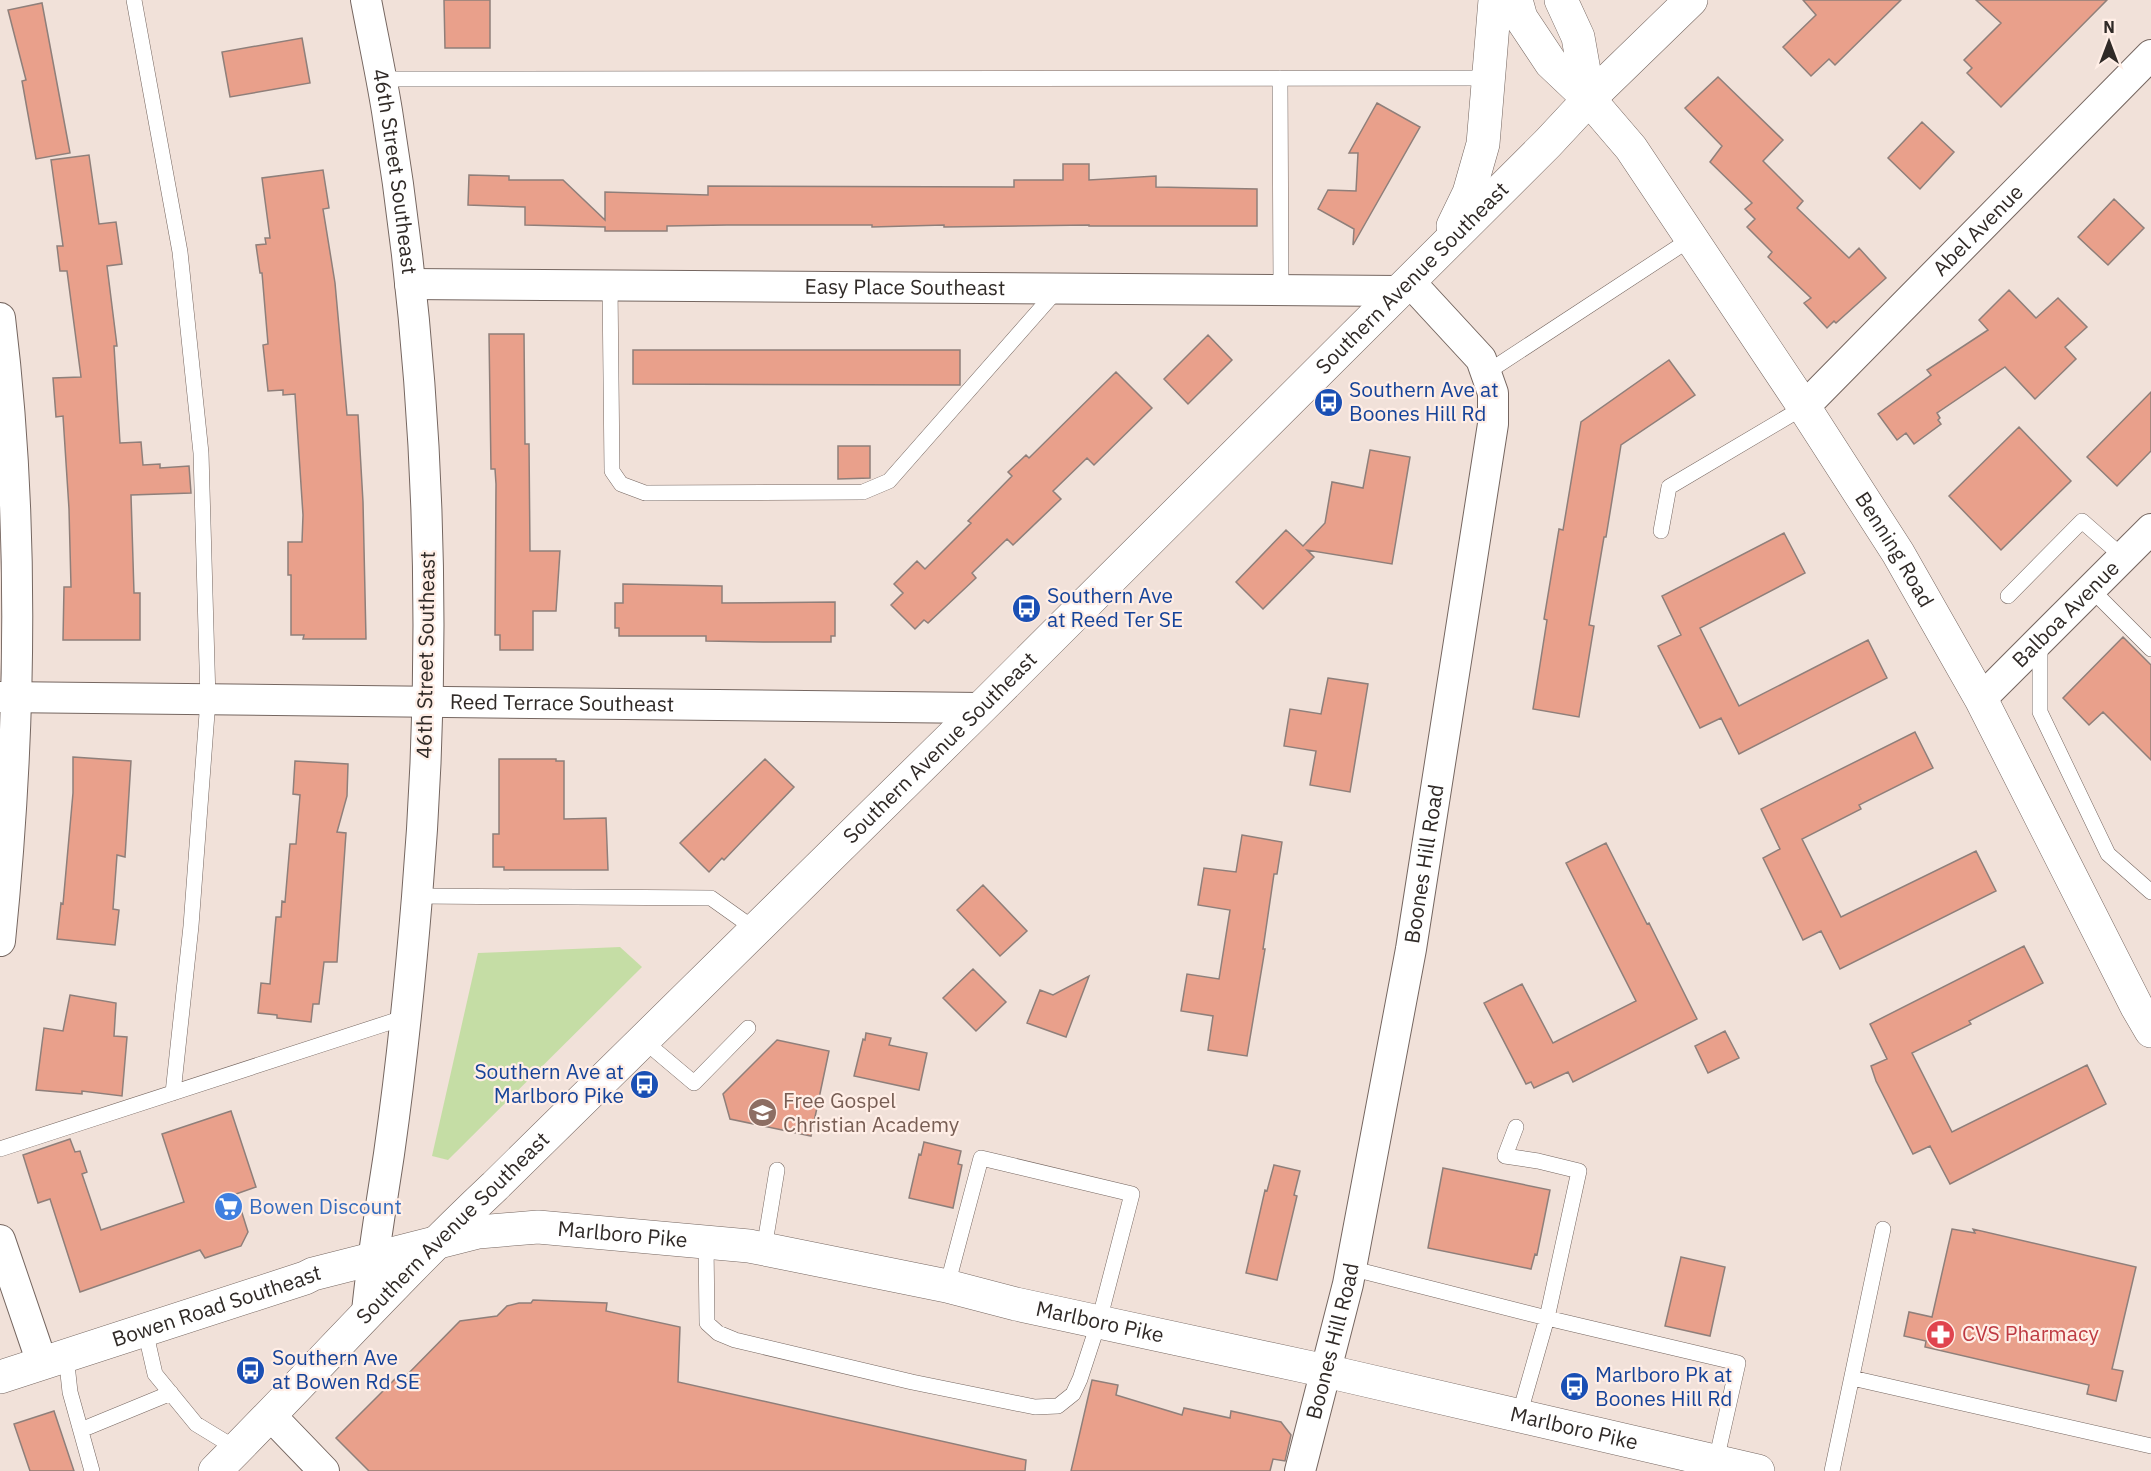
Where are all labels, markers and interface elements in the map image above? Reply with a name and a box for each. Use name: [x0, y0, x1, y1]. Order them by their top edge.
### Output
north arrow: [2079, 12, 2139, 72]
text: N: [2103, 17, 2115, 37]
street label: 46th Street Southeast: [367, 66, 424, 276]
street label: Southern Avenue Southeast: [1309, 175, 1514, 380]
street label: Abel Avenue: [1926, 178, 2029, 282]
street label: Easy Place Southeast: [804, 272, 1006, 301]
place label: Southern Ave at Boones Hill Rd: [1349, 375, 1499, 427]
bus stop icon: Southern Ave at Boones Hill Rd: [1312, 386, 1344, 418]
street label: Benning Road: [1849, 486, 1941, 612]
street label: 46th Street Southeast: [409, 551, 441, 759]
street label: Balboa Avenue: [2005, 554, 2125, 673]
place label: Southern Ave at Reed Ter SE: [1047, 581, 1183, 633]
bus stop icon: Southern Ave at Reed Ter SE: [1010, 592, 1042, 624]
street label: Southern Avenue Southeast: [836, 645, 1042, 849]
street label: Reed Terrace Southeast: [450, 687, 674, 718]
street label: Boones Hill Road: [1397, 782, 1450, 945]
place label: Southern Ave at Marlboro Pike: [474, 1057, 624, 1109]
bus stop icon: Southern Ave at Marlboro Pike: [629, 1068, 661, 1100]
place label: Free Gospel Christian Academy: [783, 1086, 960, 1138]
school or university icon: Free Gospel Christian Academy: [746, 1097, 778, 1129]
street label: Southern Avenue Southeast: [349, 1125, 555, 1330]
supermarket icon: Bowen Discount: [212, 1191, 244, 1223]
place label: Bowen Discount: [249, 1192, 402, 1220]
street label: Marlboro Pike: [557, 1214, 689, 1253]
street label: Bowen Road Southeast: [108, 1258, 324, 1353]
street label: Boones Hill Road: [1299, 1260, 1365, 1422]
street label: Marlboro Pike: [1033, 1294, 1167, 1349]
pharmacy icon: CVS Pharmacy: [1925, 1318, 1957, 1350]
place label: CVS Pharmacy: [1962, 1319, 2099, 1347]
place label: Southern Ave at Bowen Rd SE: [272, 1343, 420, 1395]
bus stop icon: Southern Ave at Bowen Rd SE: [235, 1354, 267, 1386]
place label: Marlboro Pk at Boones Hill Rd: [1595, 1360, 1733, 1412]
bus stop icon: Marlboro Pk at Boones Hill Rd: [1558, 1371, 1590, 1403]
street label: Marlboro Pike: [1508, 1399, 1641, 1456]

